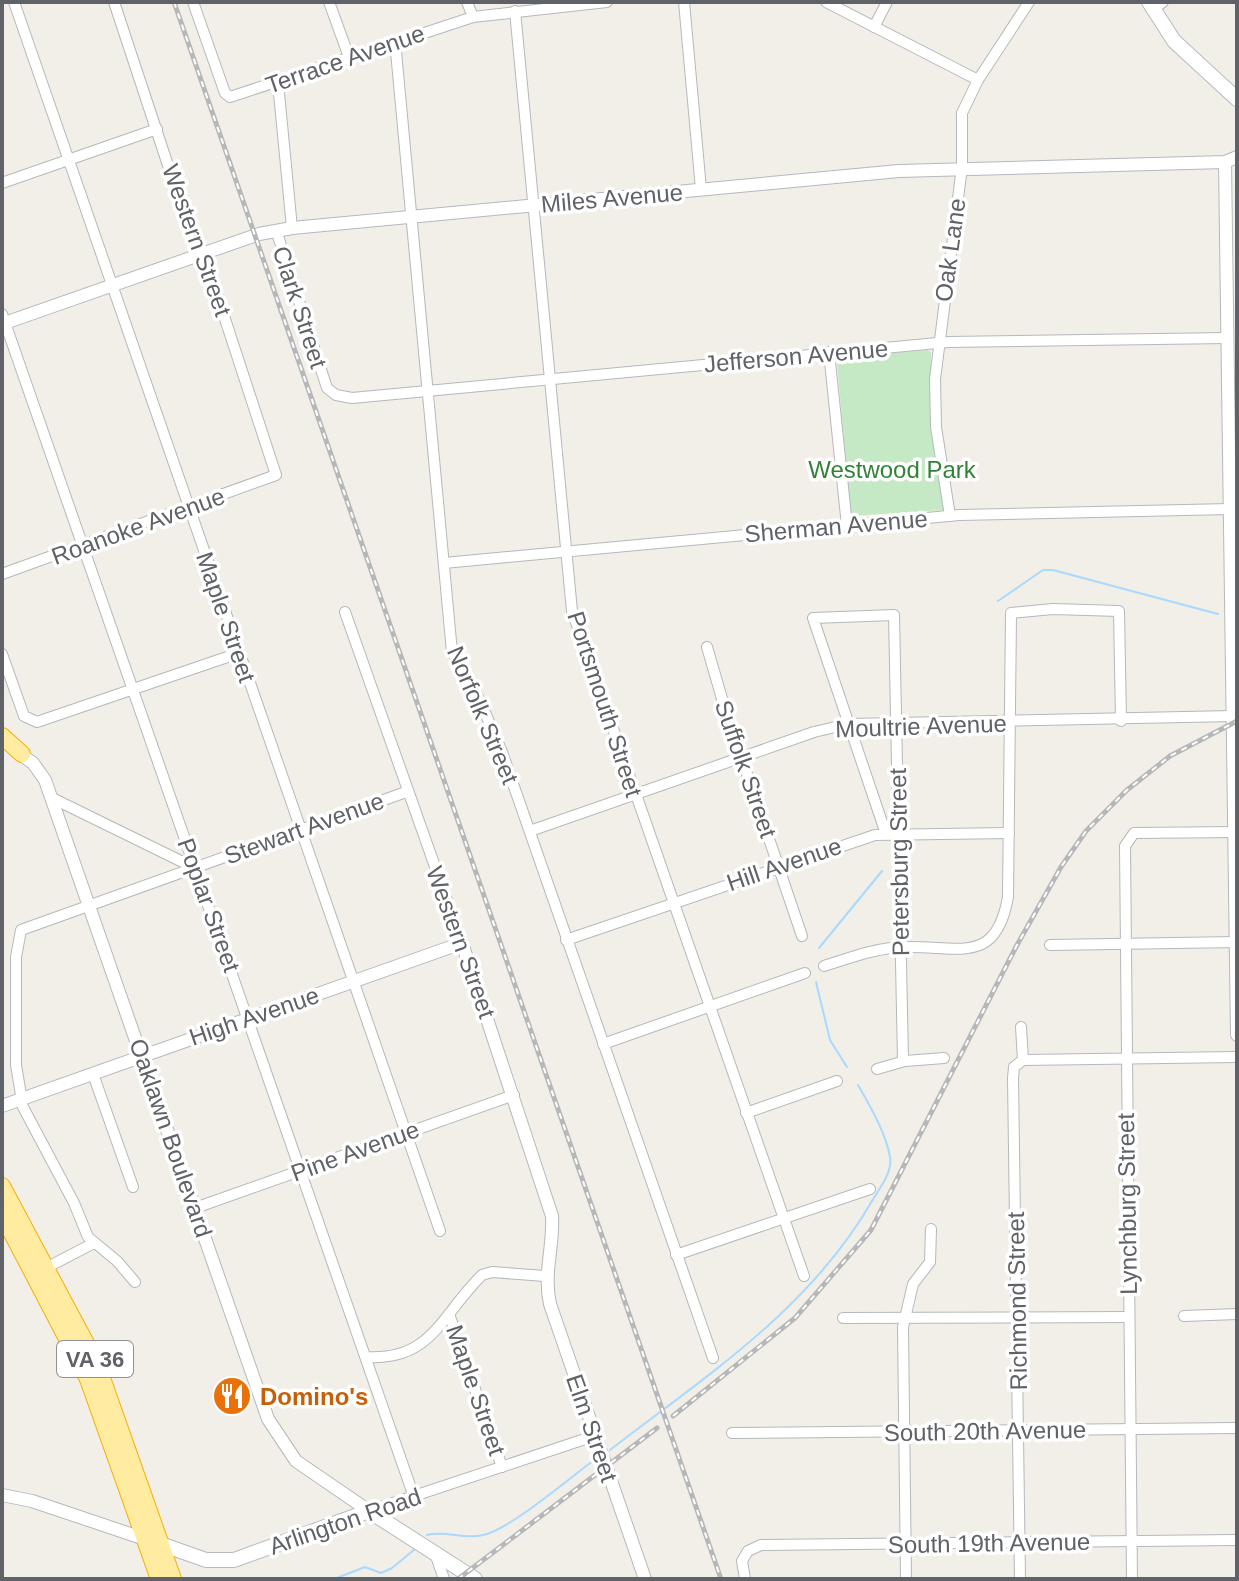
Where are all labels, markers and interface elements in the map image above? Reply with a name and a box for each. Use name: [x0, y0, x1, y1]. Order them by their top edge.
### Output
street label: Terrace Avenue: [262, 19, 428, 99]
street label: Western Street: [157, 160, 237, 320]
street label: Miles Avenue: [540, 178, 684, 218]
street label: Oak Lane: [929, 197, 971, 303]
street label: Clark Street: [268, 243, 333, 372]
street label: Jefferson Avenue: [703, 335, 889, 377]
park label: Westwood Park: [808, 456, 977, 483]
street label: Roanoke Avenue: [48, 482, 228, 570]
street label: Sherman Avenue: [743, 505, 929, 547]
street label: Maple Street: [191, 548, 261, 686]
street label: Portsmouth Street: [562, 608, 648, 800]
street label: Norfolk Street: [442, 642, 524, 788]
street label: Suffolk Street: [710, 697, 782, 842]
street label: Moultrie Avenue: [835, 710, 1007, 742]
street label: Petersburg Street: [884, 767, 914, 956]
street label: Stewart Avenue: [221, 787, 387, 869]
street label: Hill Avenue: [723, 832, 845, 896]
street label: Poplar Street: [172, 835, 246, 976]
street label: Western Street: [421, 862, 501, 1022]
street label: High Avenue: [185, 981, 323, 1051]
street label: Oaklawn Boulevard: [124, 1035, 218, 1241]
street label: Lynchburg Street: [1112, 1113, 1142, 1295]
street label: Pine Avenue: [287, 1115, 423, 1187]
street label: Richmond Street: [1002, 1211, 1032, 1391]
street label: Maple Street: [441, 1321, 511, 1459]
road number: VA 36: [57, 1341, 133, 1377]
street label: Elm Street: [561, 1371, 623, 1486]
restaurant icon: Domino's: [211, 1375, 253, 1417]
place label: Domino's: [260, 1383, 368, 1410]
street label: South 20th Avenue: [884, 1416, 1086, 1446]
street label: Arlington Road: [266, 1482, 424, 1560]
street label: South 19th Avenue: [888, 1528, 1090, 1558]

